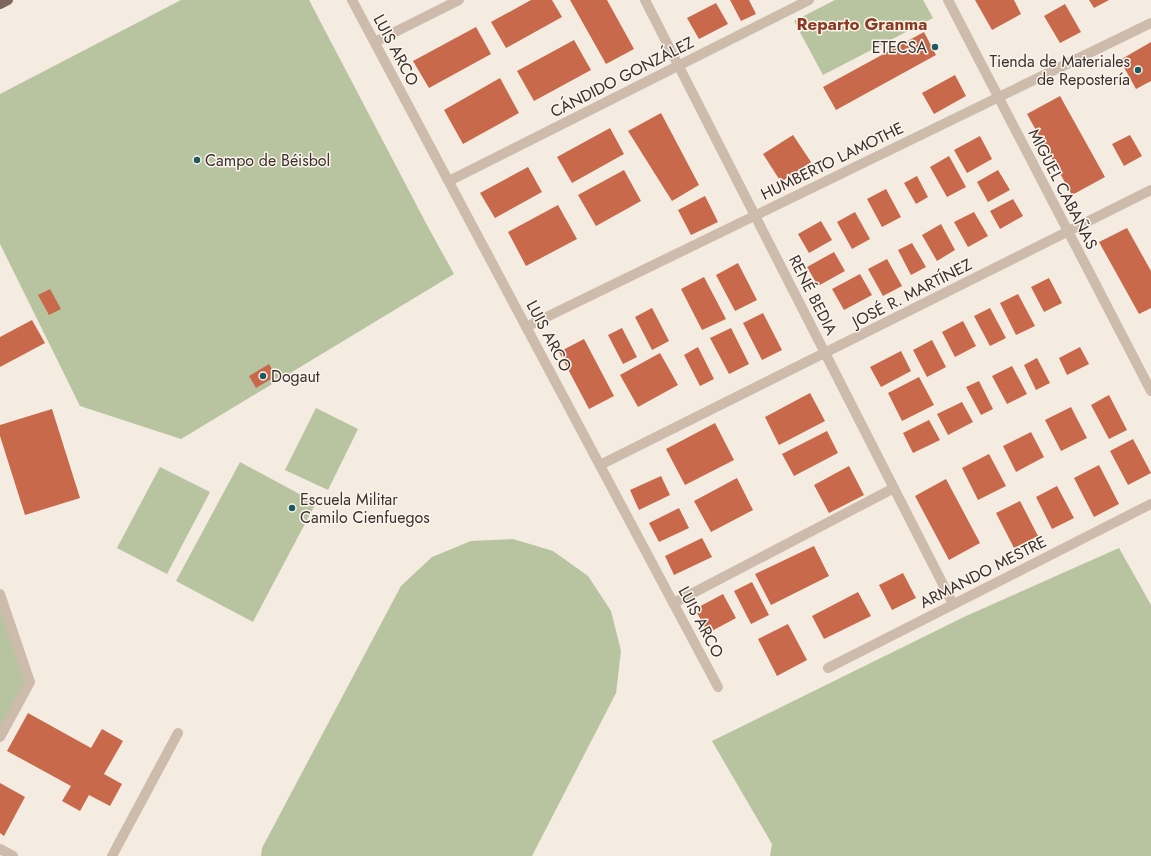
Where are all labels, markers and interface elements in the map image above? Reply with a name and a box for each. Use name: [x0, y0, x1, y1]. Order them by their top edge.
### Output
street label: LUIS ARCO: [368, 10, 424, 90]
district label: Reparto Granma: [797, 12, 927, 36]
street label: CÁNDIDO GONZÁLEZ: [546, 31, 698, 123]
place label: ETECSA: [872, 36, 927, 59]
marker: ETECSA: [930, 42, 940, 52]
place label: Tienda de Materiales de Repostería: [990, 50, 1130, 91]
marker: Tienda de Materiales de Repostería: [1133, 65, 1143, 75]
street label: HUMBERTO LAMOTHE: [757, 116, 907, 206]
street label: MIGUEL CABAÑAS: [1023, 125, 1103, 253]
place label: Campo de Béisbol: [205, 149, 330, 172]
marker: Campo de Béisbol: [192, 155, 202, 165]
street label: RENÉ BEDIA: [783, 251, 843, 339]
street label: JOSÉ R. MARTÍNEZ: [847, 253, 976, 334]
street label: LUIS ARCO: [521, 296, 577, 376]
place label: Dogaut: [271, 365, 320, 388]
marker: Dogaut: [258, 371, 268, 381]
place label: Escuela Militar Camilo Cienfuegos: [300, 488, 430, 529]
marker: Escuela Militar Camilo Cienfuegos: [287, 503, 297, 513]
street label: ARMANDO MESTRE: [916, 530, 1050, 614]
street label: LUIS ARCO: [673, 582, 729, 662]

